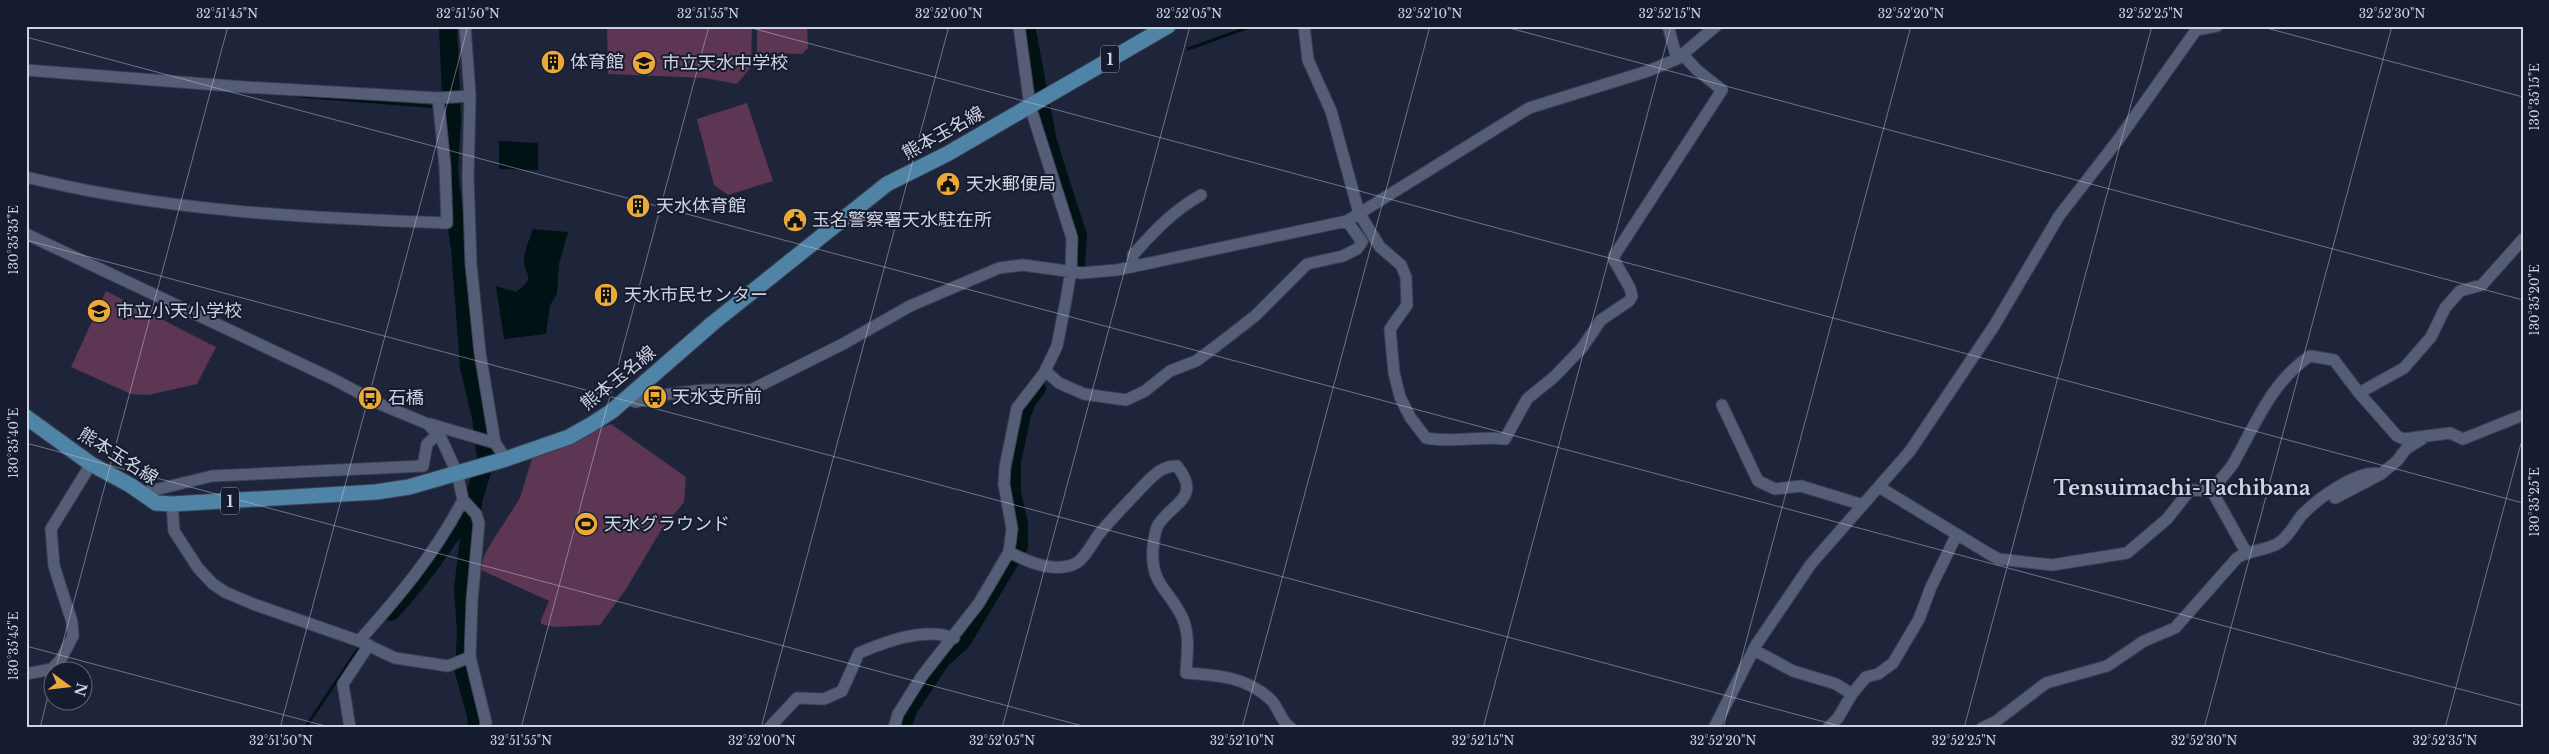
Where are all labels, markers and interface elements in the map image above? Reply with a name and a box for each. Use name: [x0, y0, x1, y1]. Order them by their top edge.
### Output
text: 32°51'45"N: [196, 6, 258, 21]
text: 32°51'50"N: [436, 6, 500, 21]
text: 32°51'55"N: [677, 6, 739, 21]
text: 32°52'00"N: [915, 6, 983, 21]
text: 32°52'05"N: [1156, 6, 1222, 21]
text: 32°52'10"N: [1398, 6, 1462, 21]
text: 32°52'15"N: [1639, 6, 1702, 21]
text: 32°52'20"N: [1878, 6, 1945, 21]
text: 32°52'25"N: [2119, 6, 2184, 21]
text: 32°52'30"N: [2359, 6, 2426, 21]
road number: 1: [1101, 46, 1119, 72]
building icon: 体育館: [540, 49, 566, 75]
school or university icon: 市立天水中学校: [631, 50, 657, 76]
place label: 体育館: [570, 51, 624, 73]
place label: 市立天水中学校: [662, 52, 788, 74]
text: 130°35'15"E: [2527, 63, 2542, 131]
street label: 熊本玉名線: [898, 102, 988, 164]
public building icon: 天水郵便局: [935, 171, 961, 197]
place label: 天水郵便局: [966, 173, 1056, 195]
building icon: 天水体育館: [625, 193, 651, 219]
place label: 天水体育館: [656, 195, 746, 217]
text: 130°35'35"E: [6, 205, 21, 275]
public building icon: 玉名警察署天水駐在所: [782, 207, 808, 233]
place label: 玉名警察署天水駐在所: [812, 209, 992, 231]
text: 130°35'20"E: [2527, 264, 2542, 336]
building icon: 天水市民センター: [593, 282, 619, 308]
place label: 天水市民センター: [624, 284, 768, 306]
school or university icon: 市立小天小学校: [86, 298, 112, 324]
place label: 市立小天小学校: [116, 300, 242, 322]
street label: 熊本玉名線: [576, 341, 660, 415]
bus stop icon: 天水支所前: [642, 384, 668, 410]
bus stop icon: 石橋: [357, 385, 383, 411]
place label: 天水支所前: [672, 386, 762, 408]
place label: 石橋: [388, 387, 424, 409]
text: 130°35'40"E: [6, 407, 21, 478]
street label: 熊本玉名線: [74, 423, 162, 489]
text: 130°35'25"E: [2527, 467, 2542, 537]
district label: Tensuimachi-Tachibana: [2053, 476, 2311, 500]
road number: 1: [221, 488, 239, 514]
sports icon: 天水グラウンド: [573, 511, 599, 537]
place label: 天水グラウンド: [604, 513, 730, 535]
text: 130°35'45"E: [6, 611, 21, 680]
north arrow: [42, 662, 92, 712]
text: N: [70, 681, 91, 698]
text: 32°51'50"N: [249, 733, 313, 748]
text: 32°51'55"N: [490, 733, 552, 748]
text: 32°52'00"N: [728, 733, 796, 748]
text: 32°52'05"N: [969, 733, 1035, 748]
text: 32°52'10"N: [1210, 733, 1274, 748]
text: 32°52'15"N: [1452, 733, 1515, 748]
text: 32°52'20"N: [1690, 733, 1757, 748]
text: 32°52'25"N: [1932, 733, 1997, 748]
text: 32°52'30"N: [2171, 733, 2238, 748]
text: 32°52'35"N: [2413, 733, 2478, 748]

